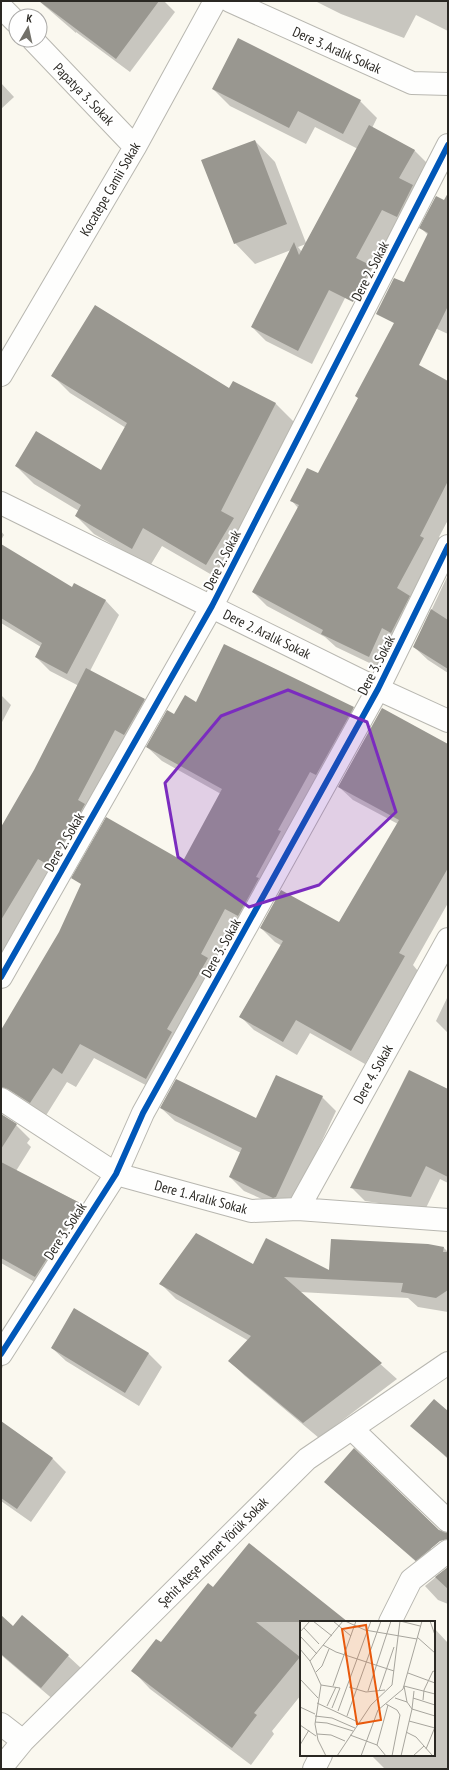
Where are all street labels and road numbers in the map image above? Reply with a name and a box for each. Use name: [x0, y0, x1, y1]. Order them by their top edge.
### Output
street label: Dere 3. Aralık Sokak: [290, 22, 385, 78]
street label: Papatya 3. Sokak: [50, 59, 119, 129]
street label: Kocatepe Camii Sokak: [76, 138, 145, 239]
street label: Dere 2. Sokak: [347, 237, 393, 304]
street label: Dere 2. Sokak: [199, 526, 245, 593]
street label: Dere 2. Aralık Sokak: [220, 605, 314, 663]
street label: Dere 3. Sokak: [353, 631, 399, 698]
street label: Dere 2. Sokak: [40, 809, 88, 875]
street label: Dere 3. Sokak: [197, 915, 245, 981]
street label: Dere 4. Sokak: [349, 1041, 397, 1107]
street label: Dere 1. Aralık Sokak: [153, 1176, 250, 1218]
street label: Dere 3. Sokak: [40, 1198, 91, 1263]
street label: Şehit Ateşe Ahmet Yörük Sokak: [154, 1493, 272, 1611]

